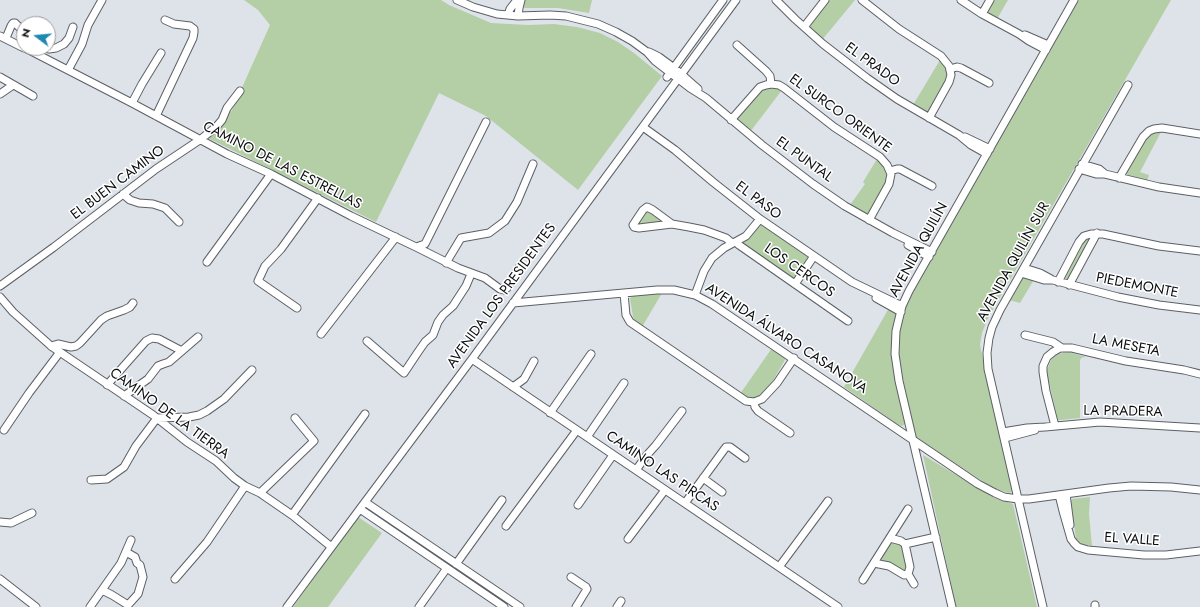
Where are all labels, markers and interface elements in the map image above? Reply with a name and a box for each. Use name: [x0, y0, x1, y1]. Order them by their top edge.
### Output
north arrow: [16, 16, 56, 56]
text: N: [17, 27, 34, 39]
street label: EL PRADO: [841, 40, 903, 90]
street label: EL SURCO ORIENTE: [786, 71, 894, 157]
street label: CAMINO DE LAS ESTRELLAS: [200, 119, 364, 213]
street label: EL PUNTAL: [772, 134, 836, 186]
street label: EL BUEN CAMINO: [68, 142, 168, 224]
street label: EL PASO: [732, 178, 784, 224]
street label: AVENIDA QUILÍN SUR: [974, 199, 1054, 325]
street label: AVENIDA QUILÍN: [886, 200, 952, 300]
street label: AVENIDA LOS PRESIDENTES: [444, 220, 560, 372]
street label: LOS CERCOS: [760, 241, 838, 301]
street label: PIEDEMONTE: [1094, 270, 1180, 302]
street label: AVENIDA ÁLVARO CASANOVA: [702, 280, 870, 398]
street label: LA MESETA: [1091, 331, 1161, 361]
street label: CAMINO DE LA TIERRA: [106, 365, 232, 463]
street label: LA PRADERA: [1083, 403, 1163, 421]
street label: CAMINO LAS PIRCAS: [602, 428, 722, 516]
street label: EL VALLE: [1104, 530, 1160, 550]

